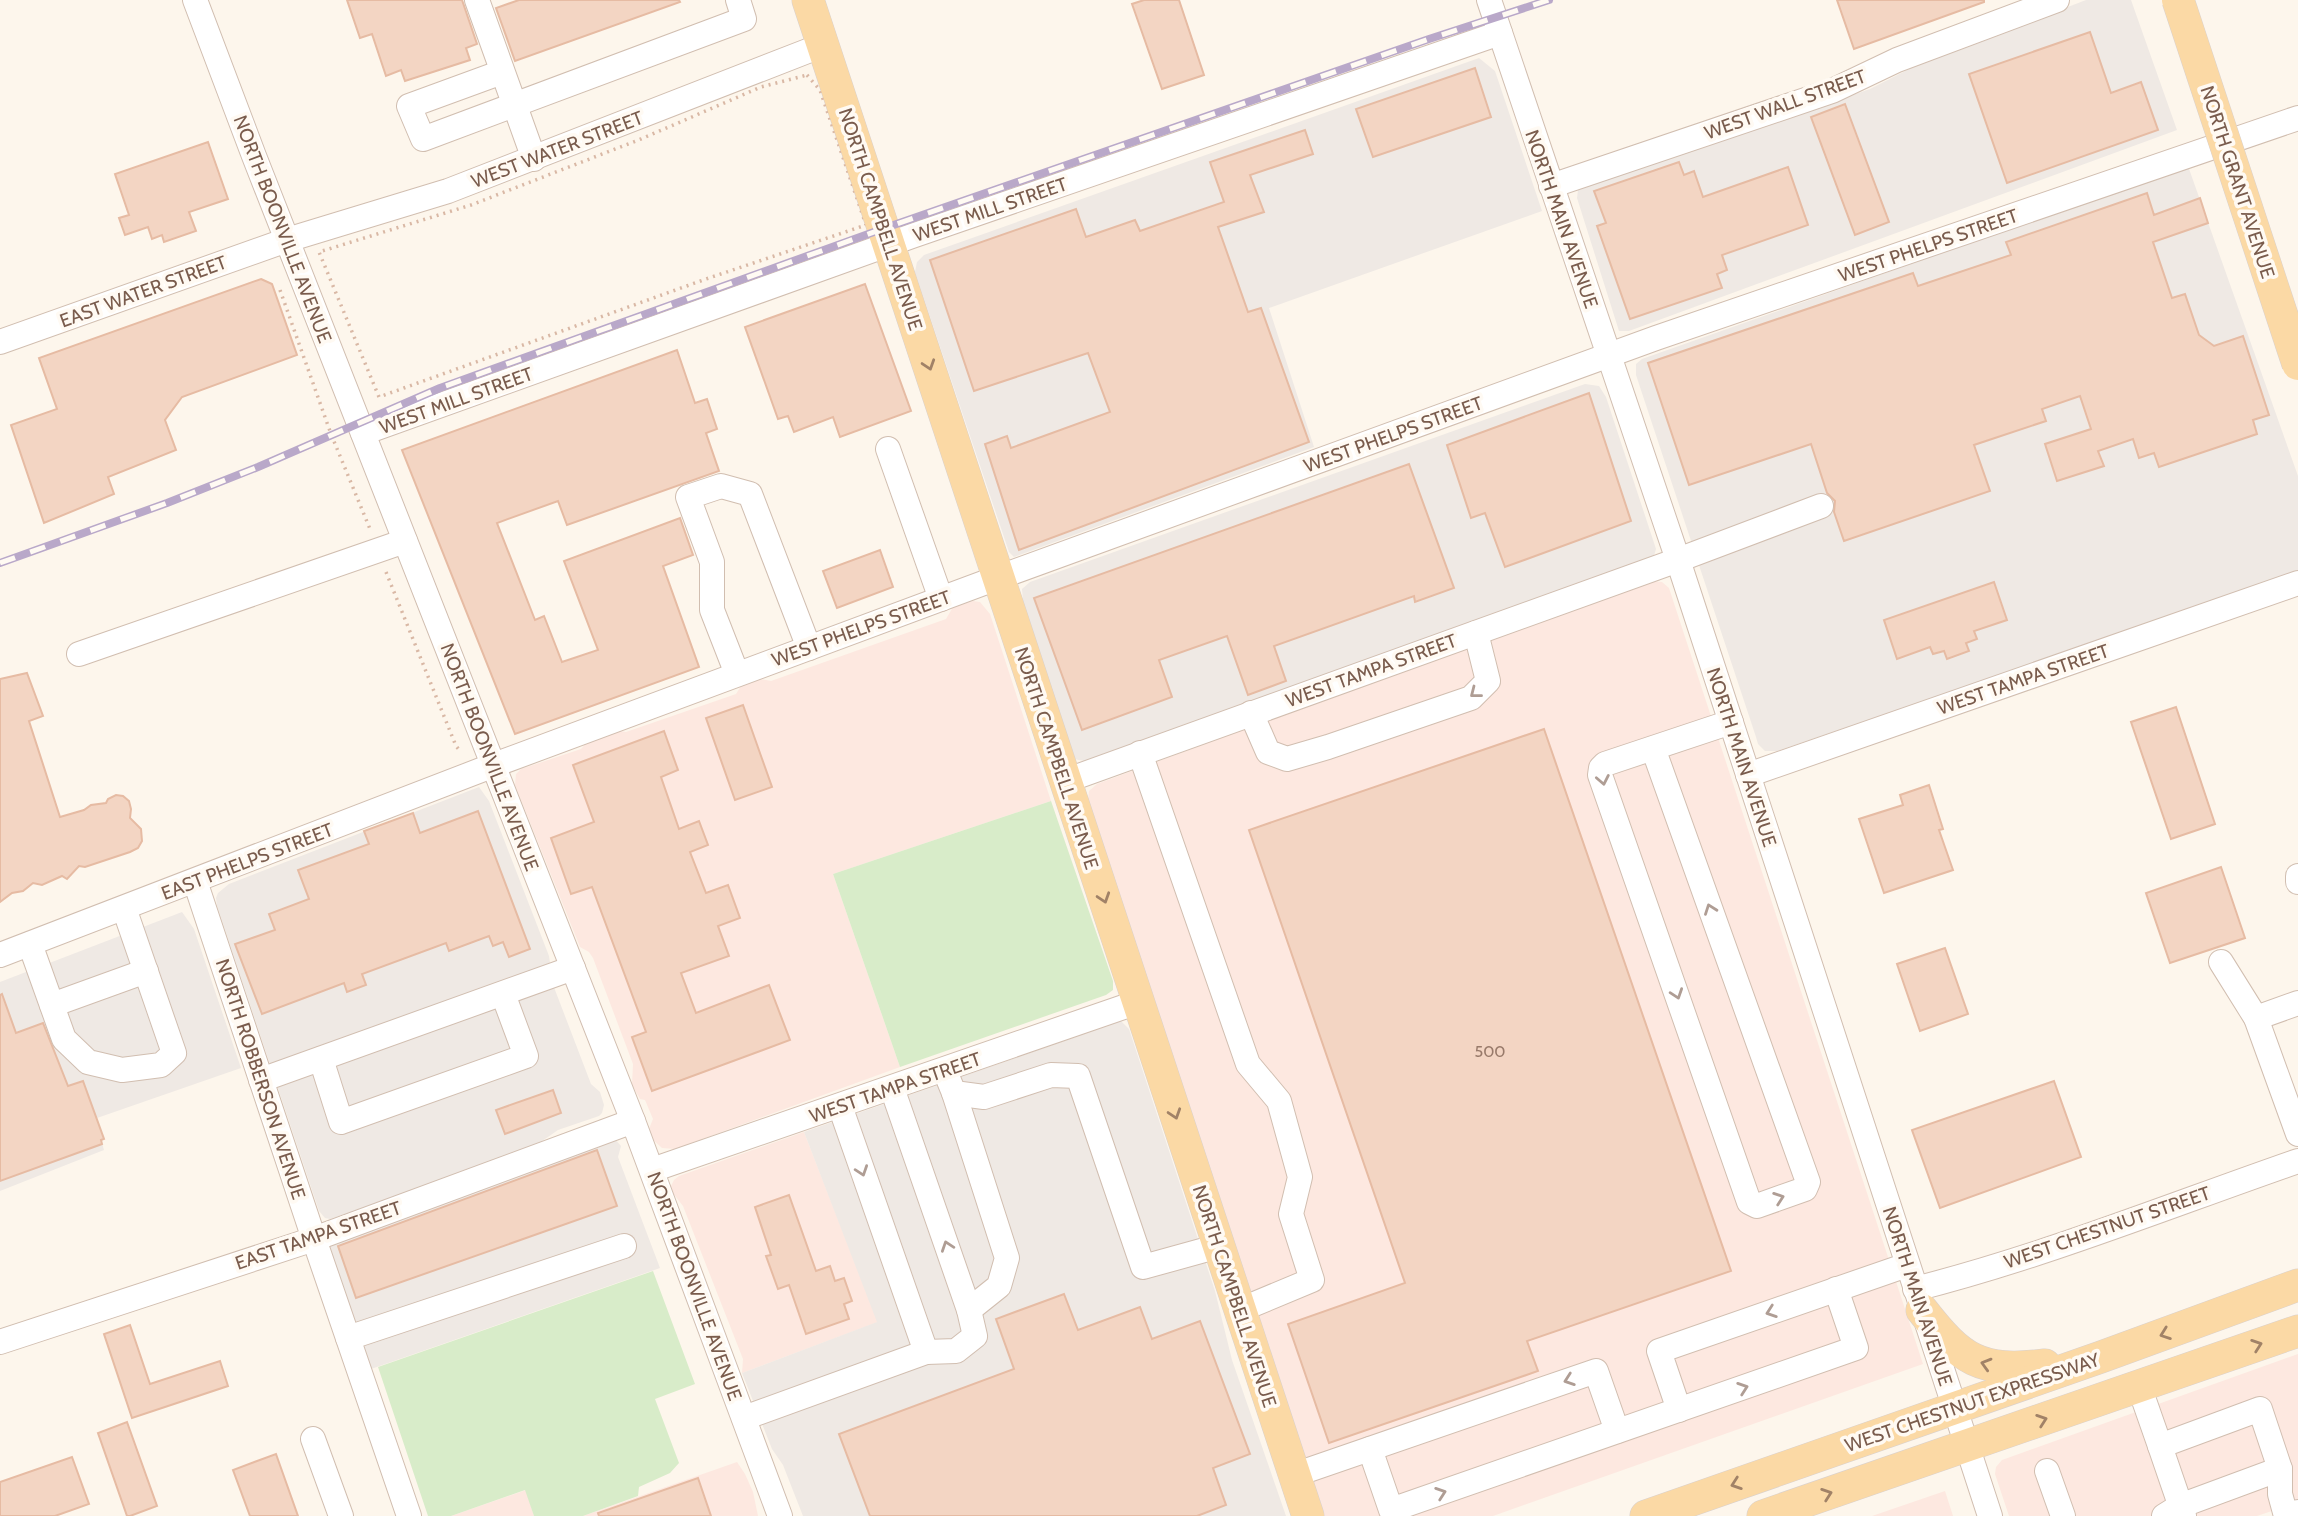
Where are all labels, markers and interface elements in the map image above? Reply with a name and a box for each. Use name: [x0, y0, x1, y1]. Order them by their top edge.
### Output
street label: WEST WALL STREET: [1701, 65, 1869, 144]
street label: NORTH GRANT AVENUE: [2195, 83, 2280, 281]
street label: NORTH CAMPBELL AVENUE: [834, 105, 927, 333]
street label: WEST WATER STREET: [468, 106, 646, 193]
street label: NORTH BOONVILLE AVENUE: [228, 112, 337, 346]
street label: NORTH MAIN AVENUE: [1520, 127, 1603, 311]
street label: WEST MILL STREET: [910, 172, 1070, 247]
street label: WEST PHELPS STREET: [1835, 204, 2021, 287]
street label: EAST WATER STREET: [57, 251, 230, 332]
one-way arrow: [921, 359, 935, 371]
street label: WEST MILL STREET: [376, 362, 536, 439]
street label: WEST PHELPS STREET: [1301, 391, 1486, 478]
street label: WEST PHELPS STREET: [769, 585, 954, 672]
street label: WEST TAMPA STREET: [1283, 629, 1460, 712]
street label: WEST TAMPA STREET: [1934, 639, 2112, 720]
street label: NORTH BOONVILLE AVENUE: [435, 640, 544, 874]
street label: NORTH CAMPBELL AVENUE: [1010, 644, 1103, 872]
street label: NORTH MAIN AVENUE: [1702, 665, 1781, 850]
one-way arrow: [1470, 684, 1482, 697]
one-way arrow: [1595, 773, 1610, 785]
street label: EAST PHELPS STREET: [158, 818, 336, 905]
one-way arrow: [1095, 892, 1110, 904]
one-way arrow: [1704, 904, 1718, 916]
street label: NORTH ROBBERSON AVENUE: [211, 956, 310, 1202]
one-way arrow: [1669, 988, 1683, 1000]
house number: 500: [1475, 1042, 1506, 1061]
street label: WEST TAMPA STREET: [806, 1047, 984, 1128]
one-way arrow: [1167, 1108, 1181, 1120]
one-way arrow: [854, 1164, 868, 1176]
street label: NORTH BOONVILLE AVENUE: [642, 1169, 747, 1404]
street label: WEST CHESTNUT STREET: [2001, 1181, 2213, 1274]
street label: NORTH CAMPBELL AVENUE: [1188, 1182, 1281, 1410]
one-way arrow: [1772, 1192, 1784, 1206]
street label: EAST TAMPA STREET: [232, 1196, 404, 1275]
street label: NORTH MAIN AVENUE: [1878, 1204, 1957, 1389]
one-way arrow: [941, 1240, 955, 1252]
one-way arrow: [1766, 1304, 1778, 1318]
one-way arrow: [2159, 1325, 2171, 1339]
one-way arrow: [2251, 1339, 2263, 1353]
street label: WEST CHESTNUT EXPRESSWAY: [1842, 1348, 2103, 1457]
one-way arrow: [1980, 1358, 1992, 1373]
one-way arrow: [1564, 1372, 1576, 1386]
one-way arrow: [1737, 1382, 1749, 1396]
one-way arrow: [2036, 1414, 2048, 1428]
one-way arrow: [1731, 1476, 1743, 1490]
one-way arrow: [1434, 1487, 1446, 1501]
one-way arrow: [1821, 1488, 1833, 1502]

